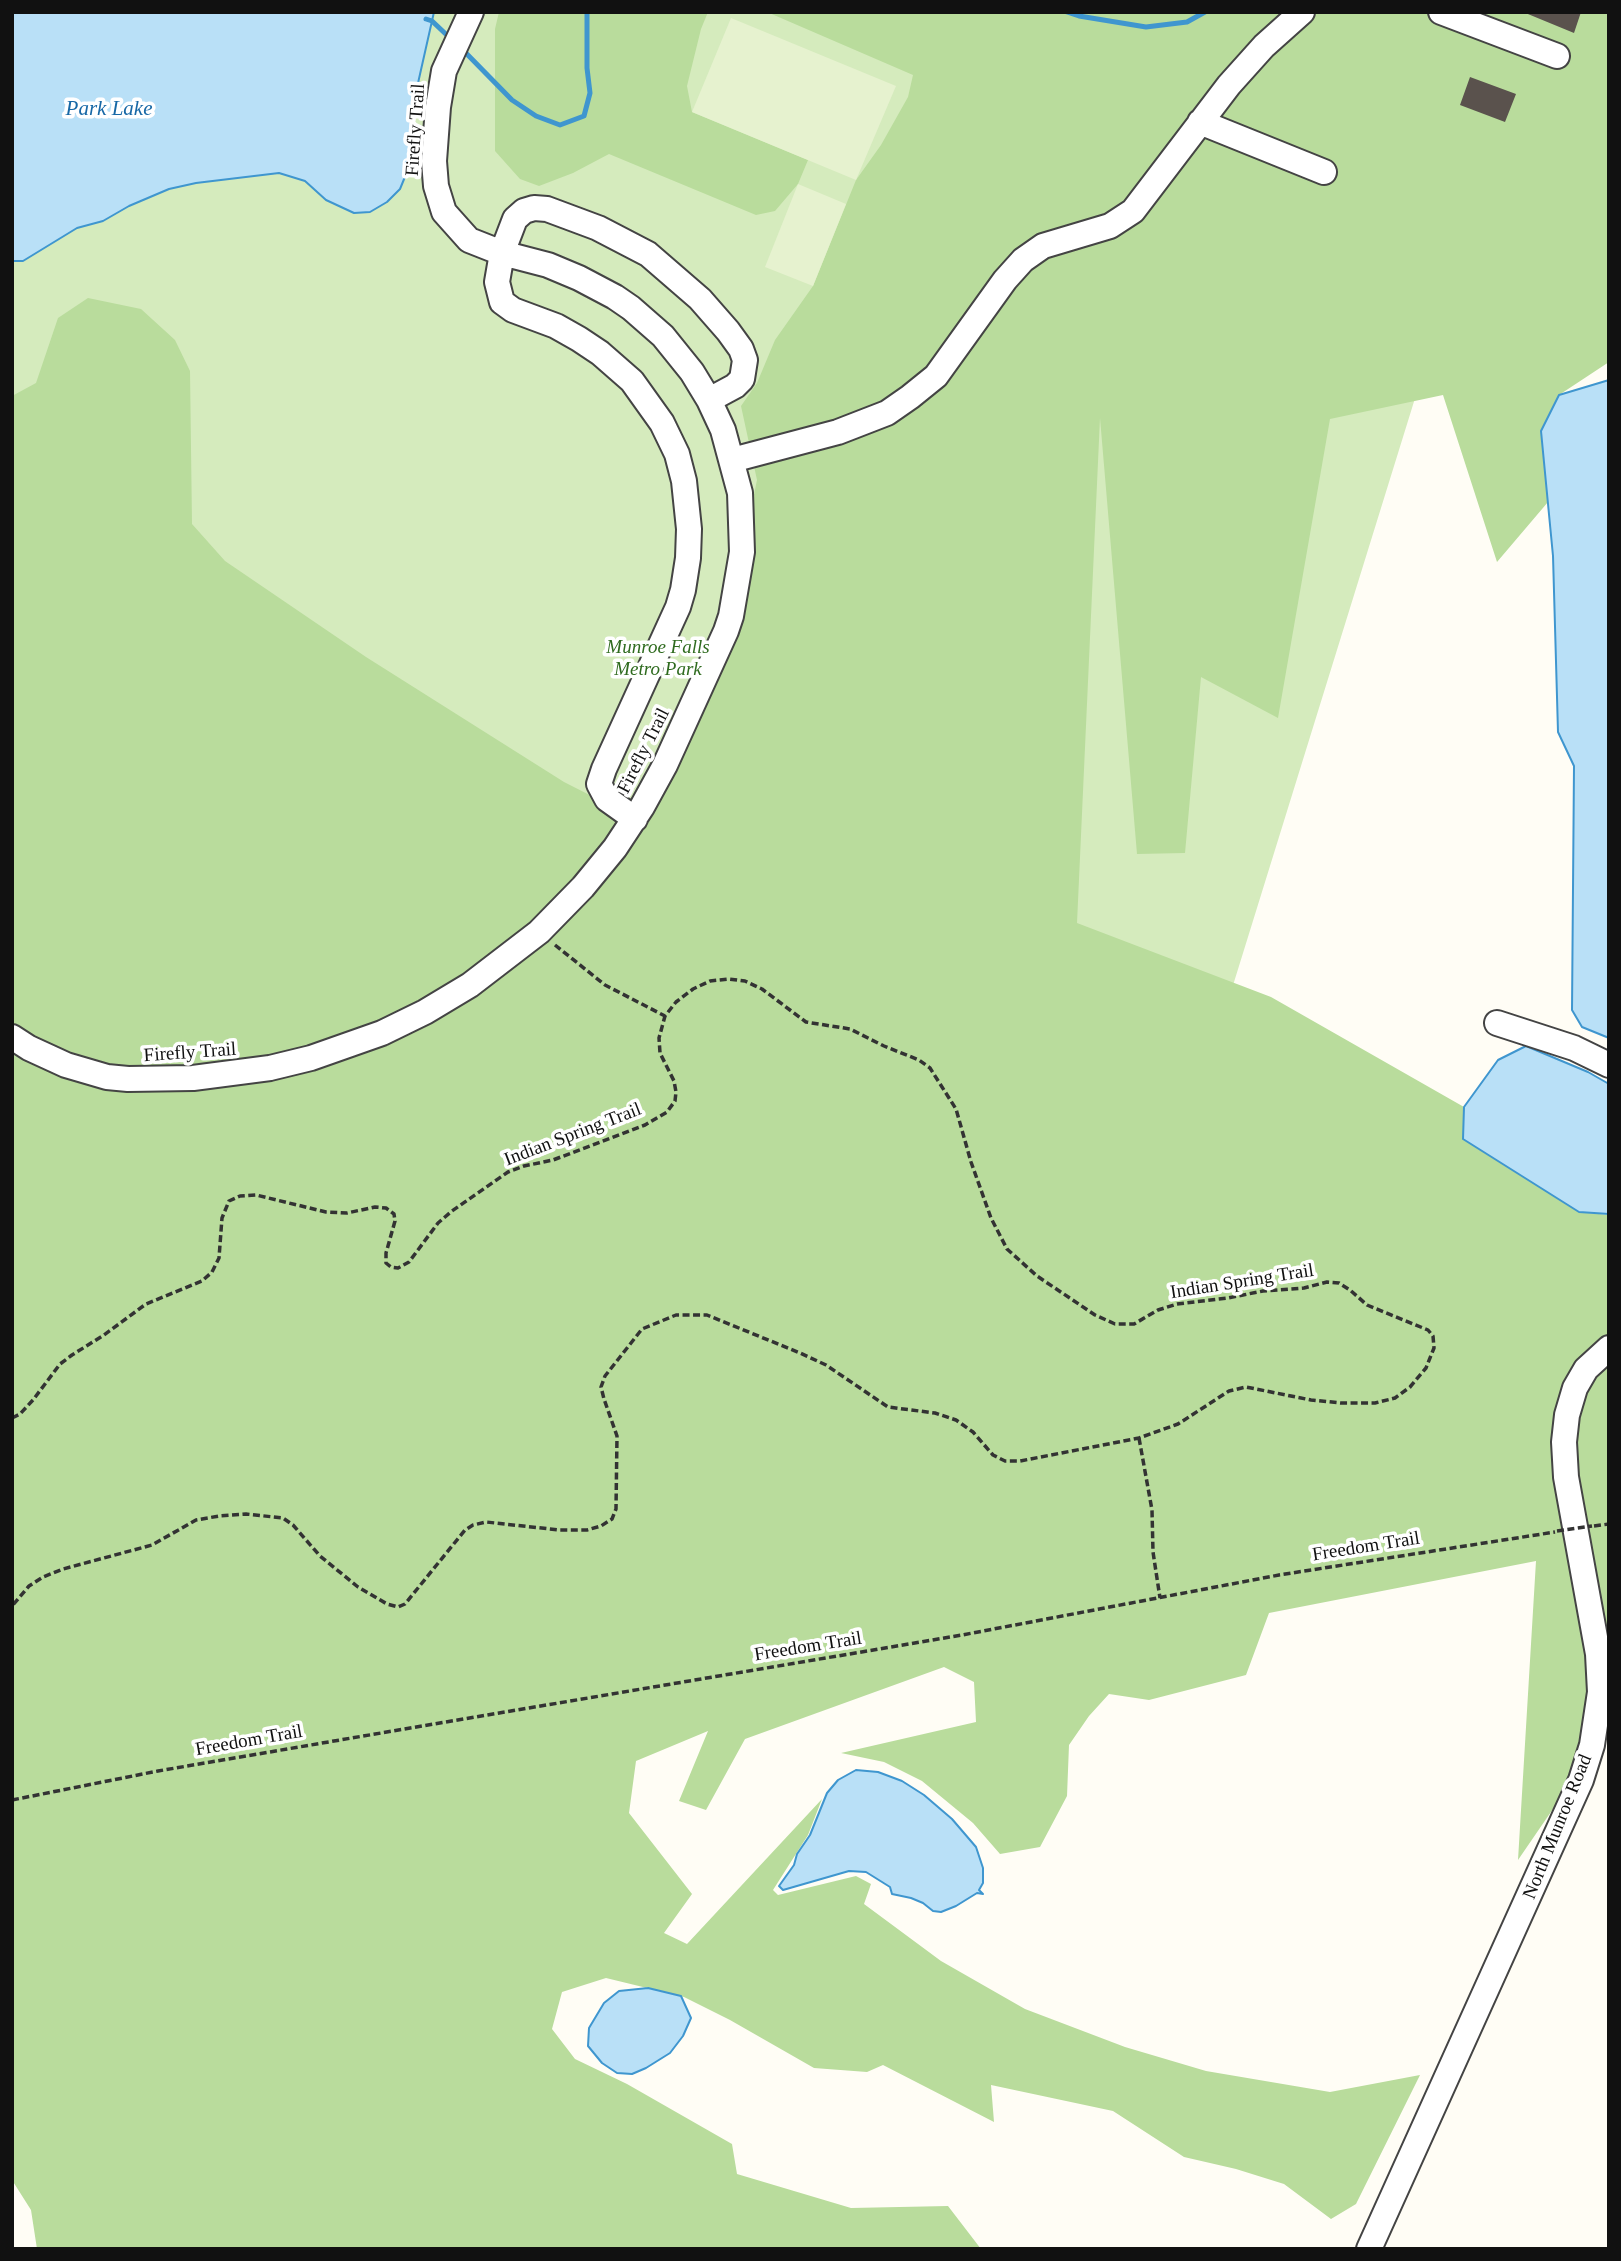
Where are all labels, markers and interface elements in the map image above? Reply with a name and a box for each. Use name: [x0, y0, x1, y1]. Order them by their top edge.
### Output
street label: Firefly Trail: [401, 83, 431, 177]
water label: Park Lake: [66, 96, 152, 122]
park label: Munroe Falls Metro Park: [606, 637, 710, 681]
street label: Firefly Trail: [613, 705, 675, 797]
street label: Firefly Trail: [143, 1038, 237, 1068]
street label: Indian Spring Trail: [501, 1098, 645, 1172]
street label: Indian Spring Trail: [1169, 1259, 1315, 1305]
street label: Freedom Trail: [1311, 1527, 1421, 1567]
street label: Freedom Trail: [753, 1627, 863, 1667]
street label: Freedom Trail: [194, 1720, 304, 1762]
street label: North Munroe Road: [1519, 1751, 1597, 1903]

